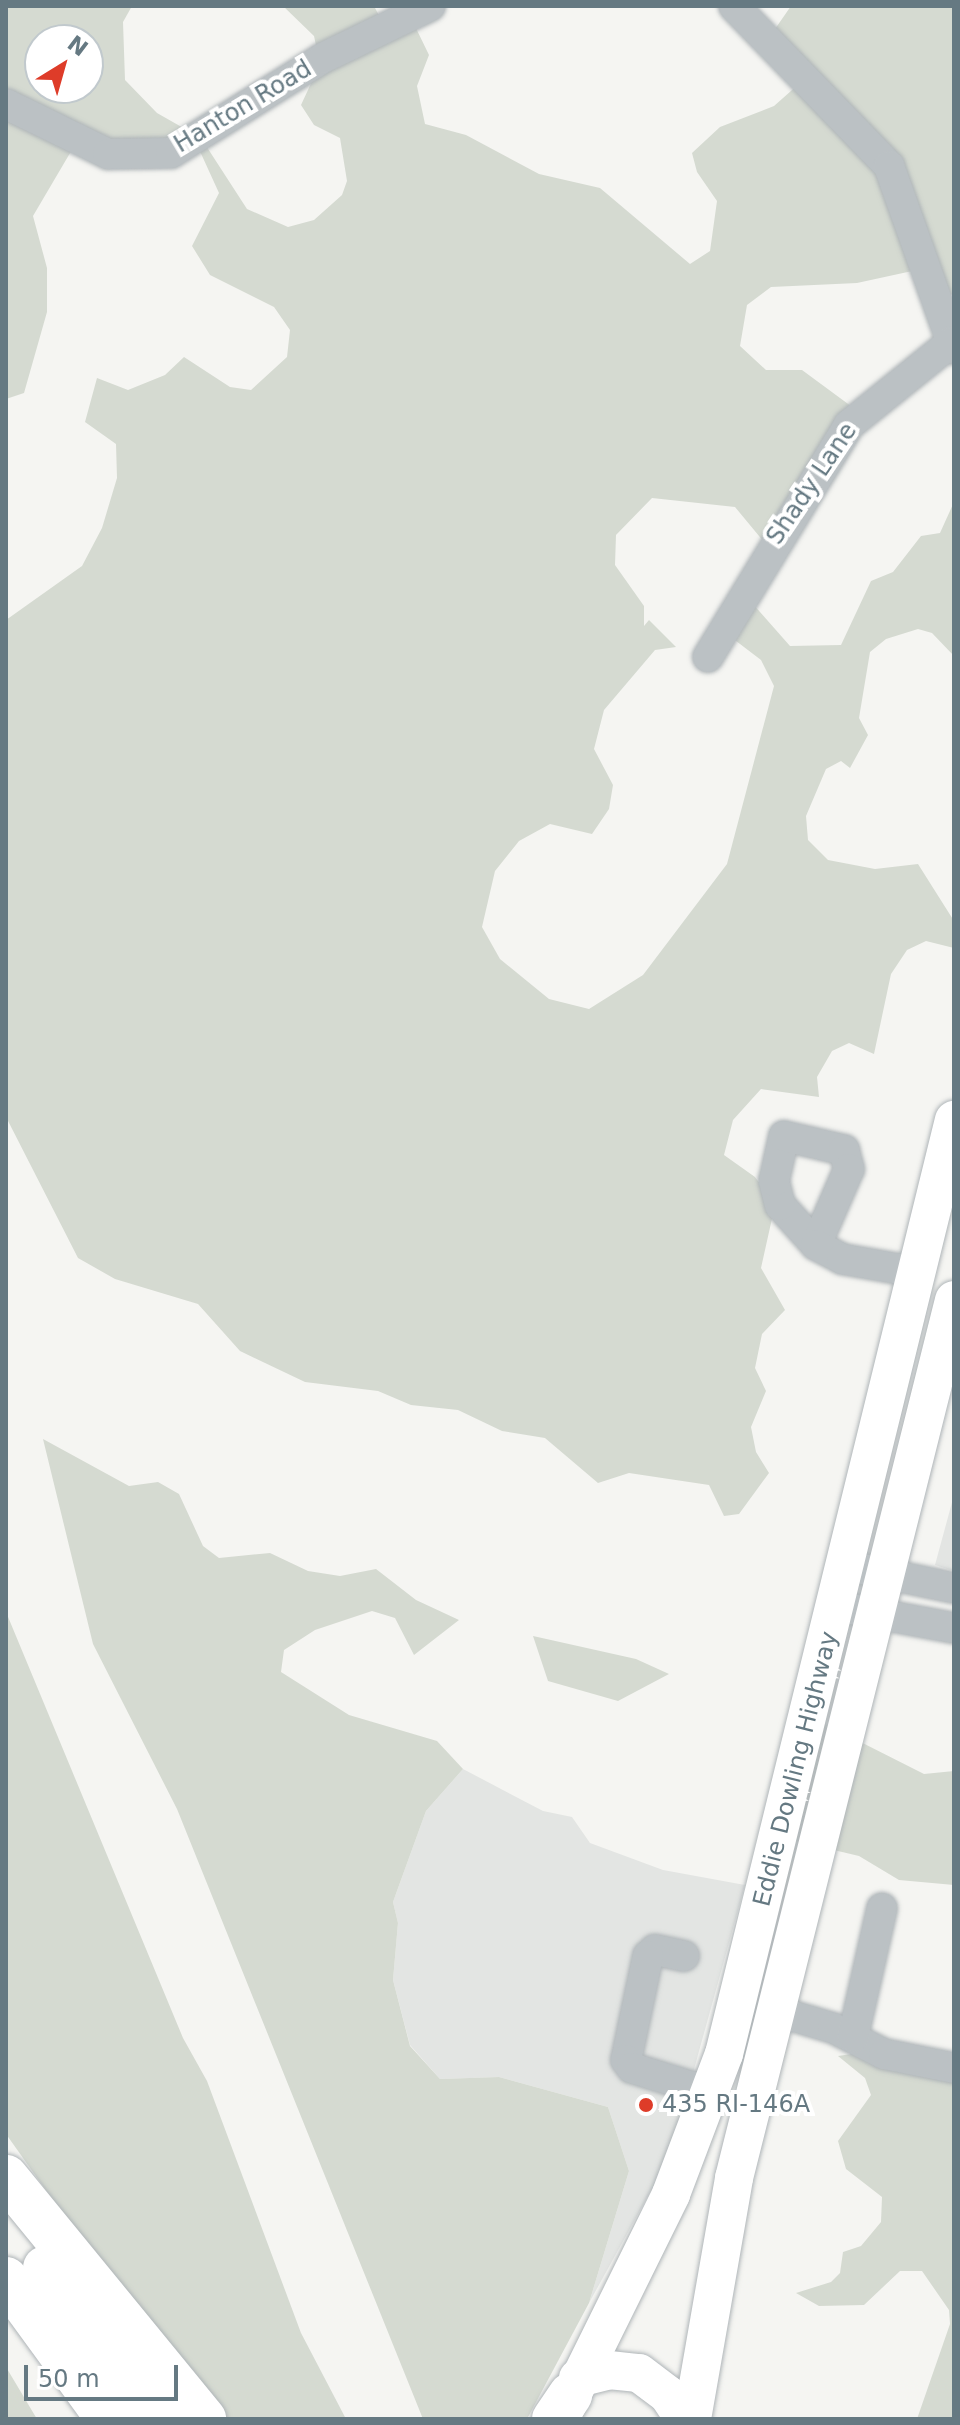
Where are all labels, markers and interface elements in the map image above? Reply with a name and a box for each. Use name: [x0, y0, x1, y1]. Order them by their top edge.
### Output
north arrow: [24, 24, 104, 104]
text: N: [63, 30, 92, 62]
street label: Hanton Road: [169, 55, 317, 159]
street label: Shady Lane: [761, 418, 863, 550]
street label: Eddie Dowling Highway: [748, 1628, 844, 1910]
place label: 435 RI-146A: [662, 2091, 810, 2119]
marker: 435 RI-146A: [637, 2096, 655, 2114]
scale bar: [28, 2349, 182, 2399]
text: 50 m: [38, 2365, 100, 2393]

